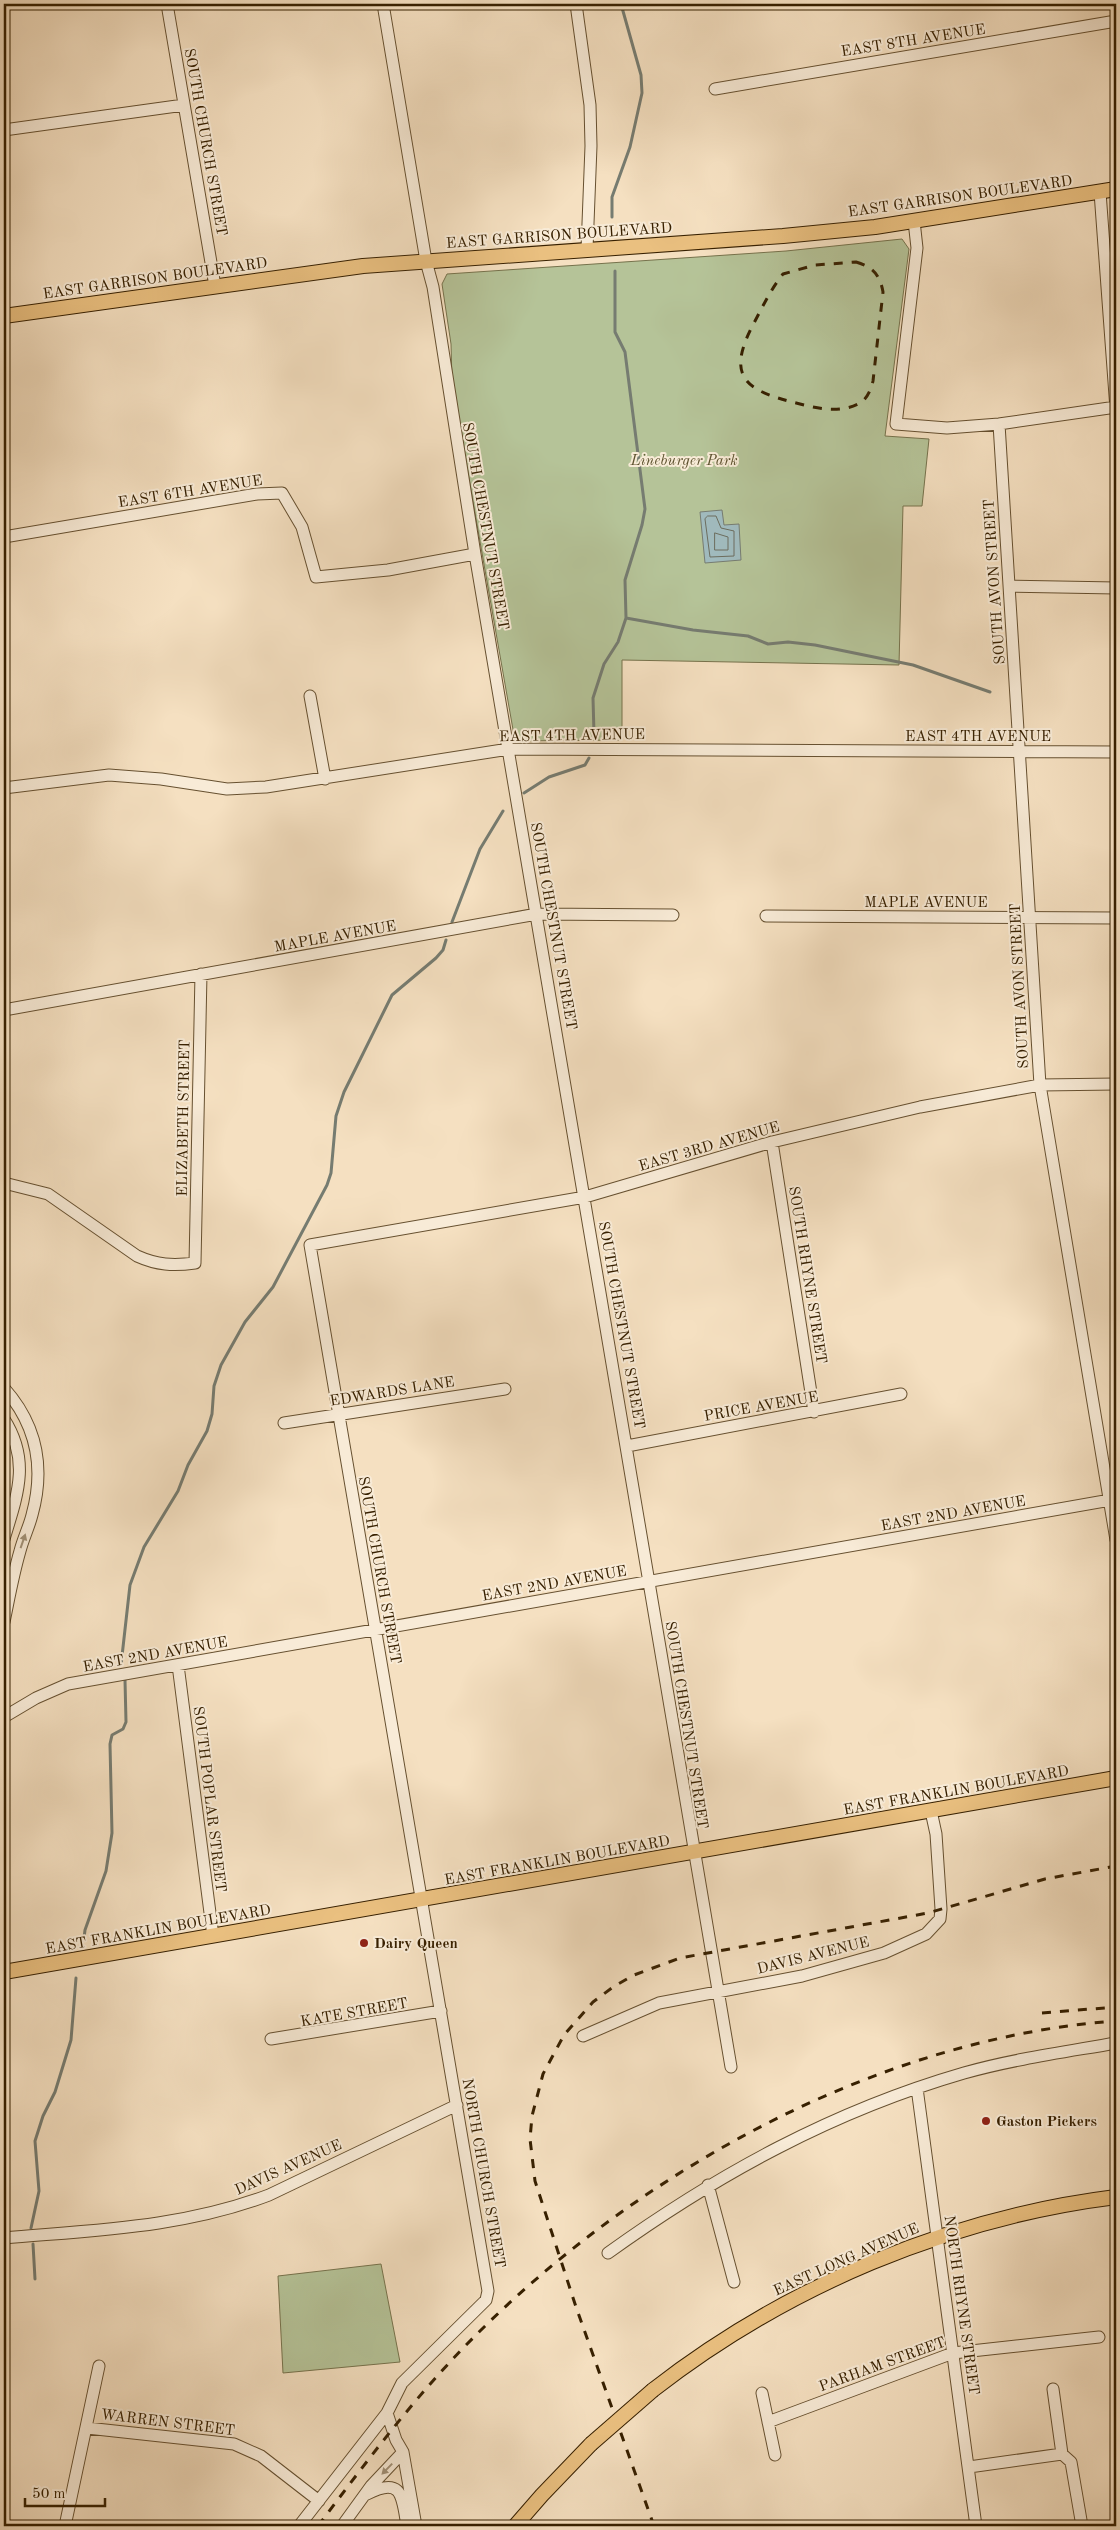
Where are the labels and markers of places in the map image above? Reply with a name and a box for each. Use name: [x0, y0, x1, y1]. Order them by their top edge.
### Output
marker: Dairy Queen: [358, 1937, 370, 1949]
place label: Dairy Queen: [374, 1937, 458, 1952]
marker: Gaston Pickers: [980, 2115, 992, 2127]
place label: Gaston Pickers: [996, 2115, 1097, 2130]

